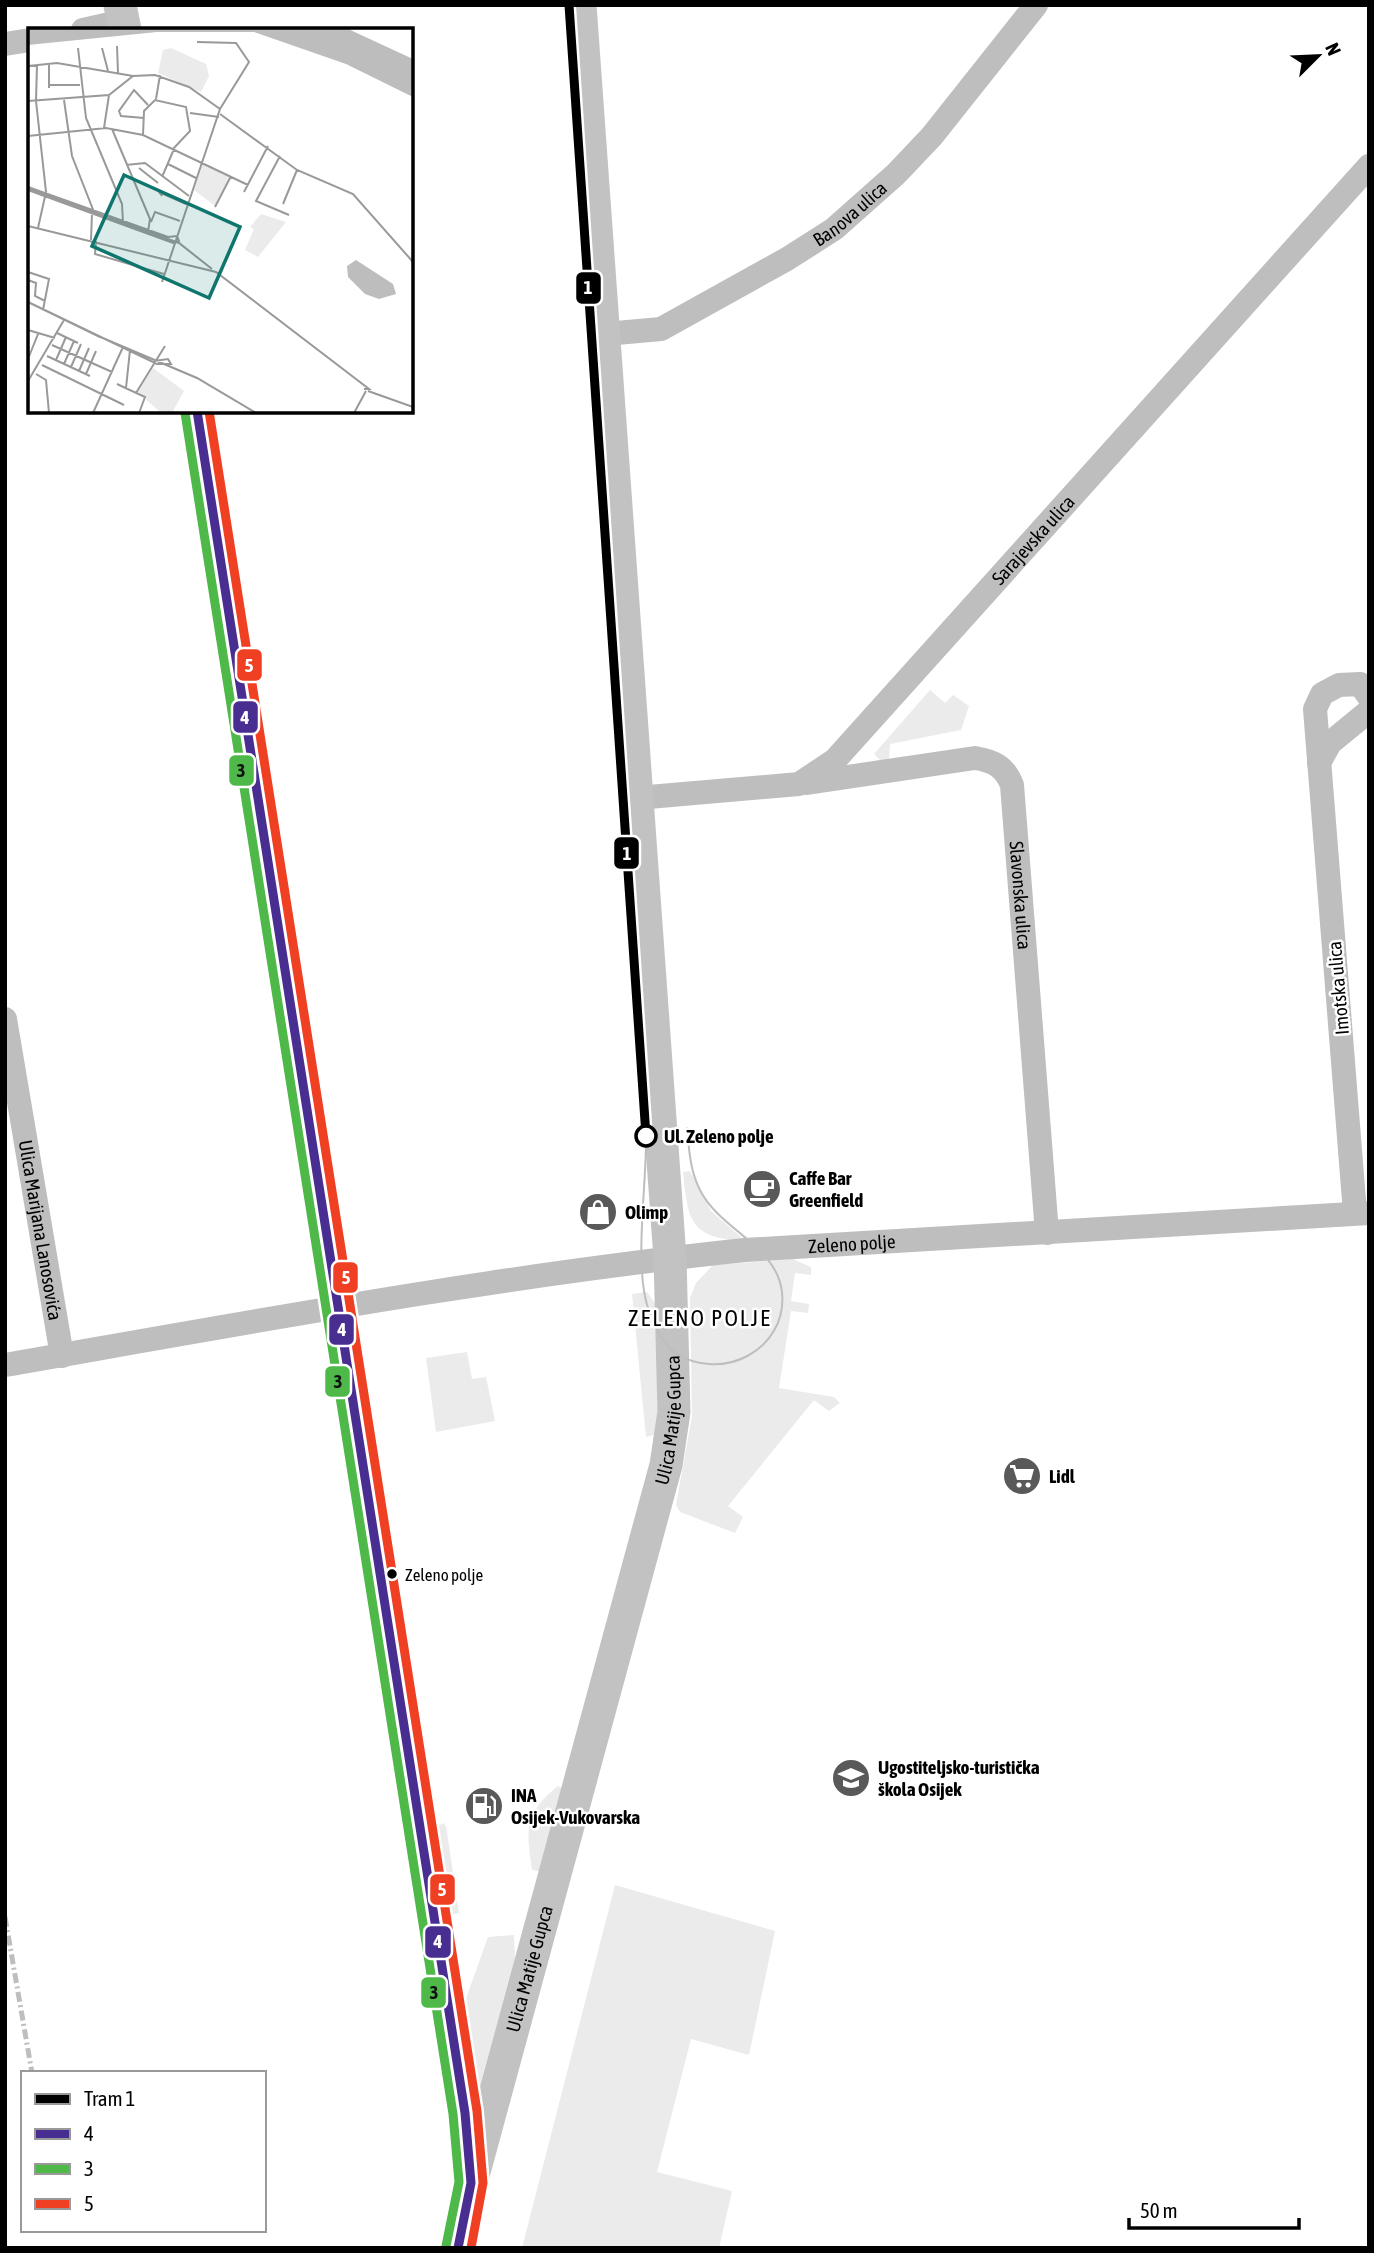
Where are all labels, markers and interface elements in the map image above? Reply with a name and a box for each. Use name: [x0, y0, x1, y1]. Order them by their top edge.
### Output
north arrow: [1283, 21, 1353, 91]
inset map: [28, 28, 413, 413]
text: N: [1321, 39, 1346, 59]
street label: Banova ulica: [809, 177, 891, 251]
line badge: 1: [575, 271, 602, 305]
text: 1: [584, 276, 593, 298]
street label: Sarajevska ulica: [987, 491, 1079, 589]
line badge: 5: [236, 648, 263, 682]
text: 5: [245, 654, 254, 676]
line badge: 4: [232, 700, 259, 734]
text: 4: [240, 706, 250, 728]
line badge: 3: [228, 754, 255, 787]
text: 3: [237, 759, 246, 781]
line badge: 1: [613, 836, 640, 870]
street label: Slavonska ulica: [1005, 840, 1036, 950]
text: 1: [623, 842, 632, 864]
street label: Imotska ulica: [1323, 940, 1353, 1036]
marker: Ul. Zeleno polje: [635, 1125, 657, 1147]
place label: Ul. Zeleno polje: [664, 1125, 774, 1147]
street label: Ulica Marijana Lanosovića: [15, 1138, 67, 1322]
place label: Caffe Bar Greenfield: [789, 1167, 863, 1211]
cafe icon: Caffe Bar Greenfield: [741, 1168, 783, 1210]
shop icon: Olimp: [577, 1191, 619, 1233]
place label: Olimp: [625, 1201, 668, 1223]
street label: Zeleno polje: [807, 1230, 896, 1257]
line badge: 5: [332, 1261, 359, 1294]
text: 5: [342, 1266, 351, 1288]
district label: ZELENO POLJE: [628, 1305, 772, 1331]
line badge: 4: [328, 1313, 355, 1346]
text: 4: [337, 1318, 347, 1340]
street label: Ulica Matije Gupca: [650, 1355, 685, 1487]
line badge: 3: [324, 1365, 351, 1398]
text: 3: [334, 1370, 343, 1392]
supermarket icon: Lidl: [1001, 1455, 1043, 1497]
place label: Lidl: [1049, 1465, 1076, 1487]
place label: Zeleno polje: [405, 1565, 483, 1585]
marker: Zeleno polje: [385, 1567, 399, 1581]
place label: Ugostiteljsko-turistička škola Osijek: [878, 1756, 1040, 1800]
school or university icon: Ugostiteljsko-turistička škola Osijek: [830, 1757, 872, 1799]
place label: INA Osijek-Vukovarska: [511, 1784, 640, 1828]
fuel station icon: INA Osijek-Vukovarska: [463, 1785, 505, 1827]
line badge: 5: [429, 1873, 456, 1906]
text: 5: [438, 1878, 447, 1900]
street label: Ulica Matije Gupca: [501, 1903, 557, 2035]
line badge: 4: [424, 1925, 452, 1959]
text: 4: [433, 1930, 443, 1952]
line badge: 3: [420, 1976, 447, 2009]
text: 3: [430, 1981, 439, 2003]
legend: [21, 2071, 266, 2232]
text: Tram 1: [84, 2086, 135, 2110]
text: 4: [84, 2121, 94, 2145]
text: 3: [84, 2156, 94, 2180]
scale bar: [1129, 2186, 1299, 2230]
text: 5: [84, 2191, 94, 2215]
text: 50 m: [1140, 2198, 1178, 2222]

